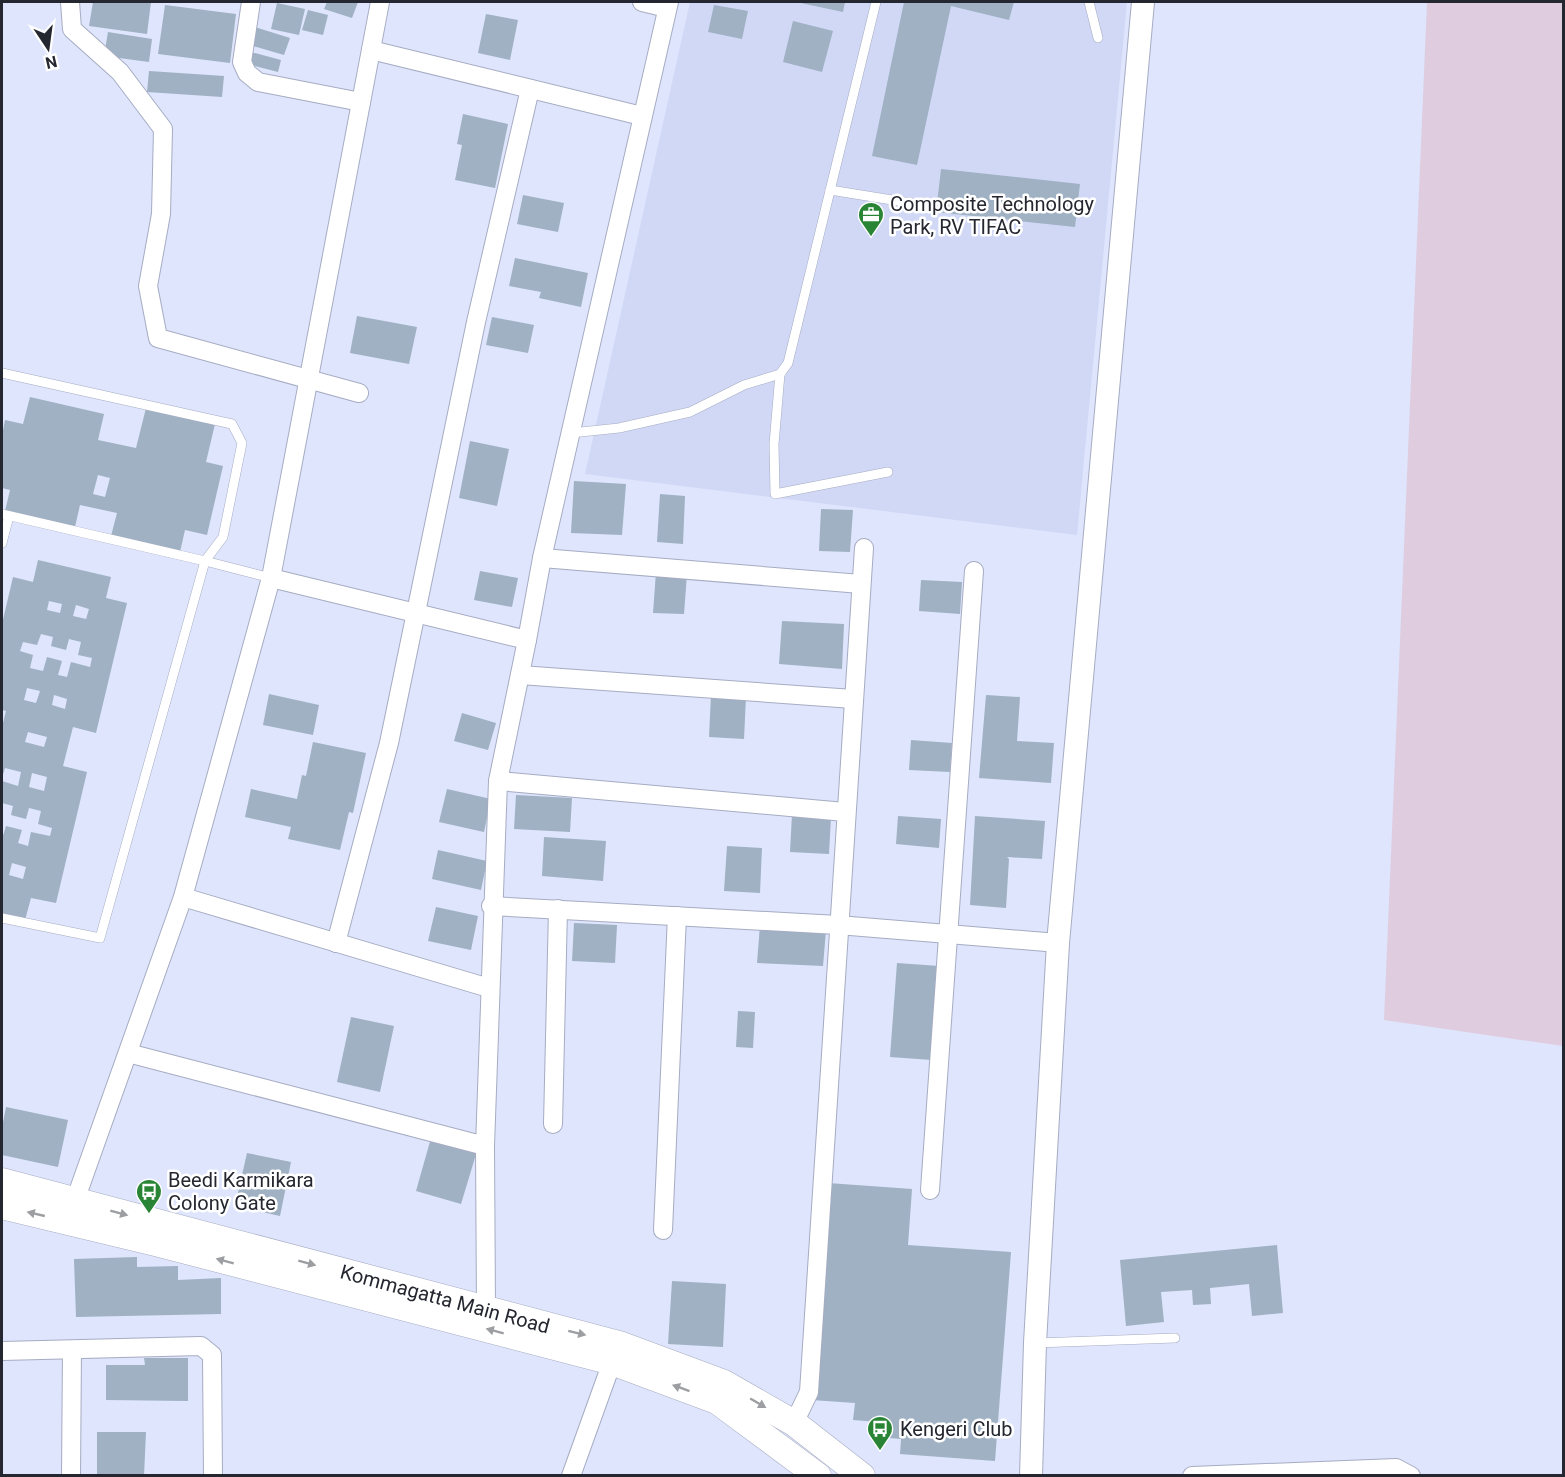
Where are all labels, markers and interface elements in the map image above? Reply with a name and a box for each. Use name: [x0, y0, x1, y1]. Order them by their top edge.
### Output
north arrow: [18, 18, 78, 78]
text: N: [44, 52, 59, 73]
place label: Composite Technology Park, RV TIFAC: [890, 192, 1095, 239]
office icon: Composite Technology Park, RV TIFAC: [856, 200, 886, 238]
place label: Beedi Karmikara Colony Gate: [168, 1168, 314, 1215]
bus stop icon: Beedi Karmikara Colony Gate: [134, 1177, 164, 1215]
one-way arrow: [110, 1208, 128, 1218]
one-way arrow: [26, 1209, 45, 1219]
one-way arrow: [216, 1255, 234, 1265]
one-way arrow: [298, 1258, 316, 1268]
street label: Kommagatta Main Road: [338, 1259, 552, 1339]
one-way arrow: [486, 1326, 504, 1336]
one-way arrow: [568, 1329, 586, 1339]
one-way arrow: [672, 1382, 690, 1392]
one-way arrow: [750, 1398, 767, 1408]
bus stop icon: Kengeri Club: [865, 1414, 895, 1452]
place label: Kengeri Club: [900, 1417, 1013, 1441]

